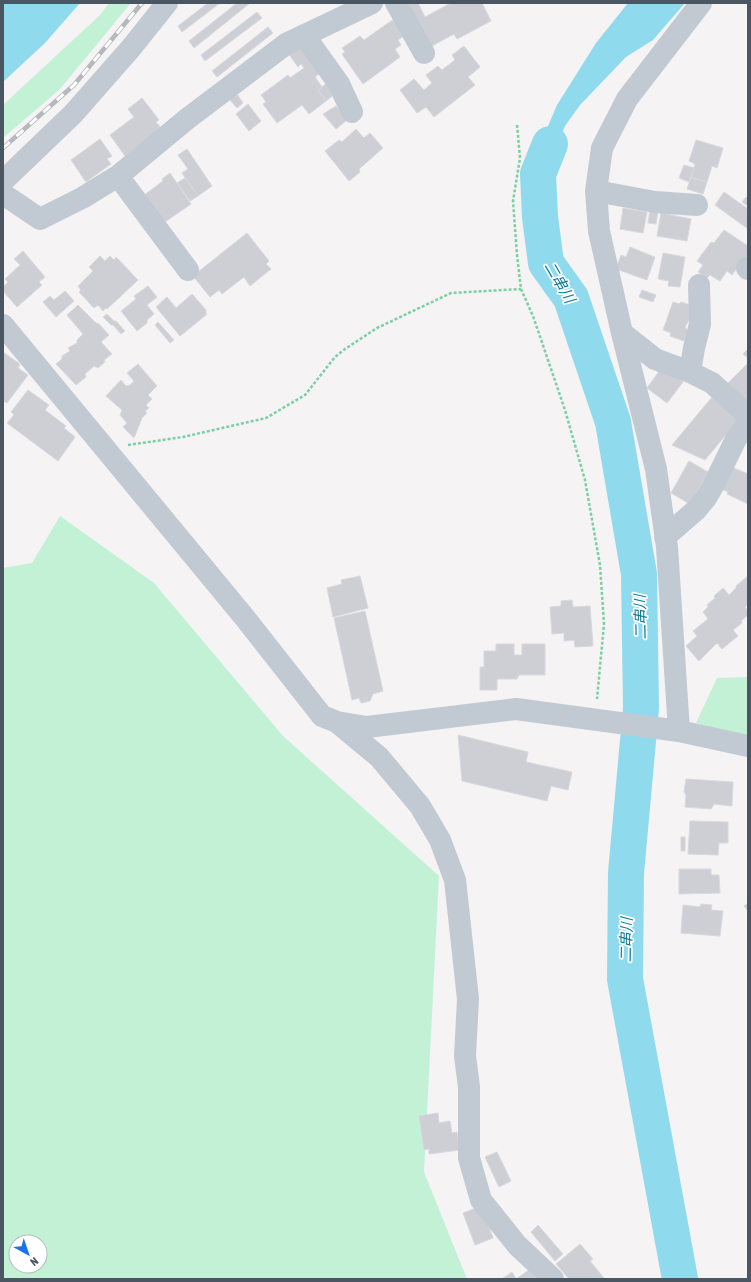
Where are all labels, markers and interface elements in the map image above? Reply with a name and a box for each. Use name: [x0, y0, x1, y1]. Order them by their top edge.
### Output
water label: 二串川: [541, 258, 580, 307]
water label: 二串川: [631, 592, 649, 640]
water label: 二串川: [617, 915, 635, 963]
north arrow: [8, 1234, 48, 1274]
text: N: [28, 1255, 41, 1268]

